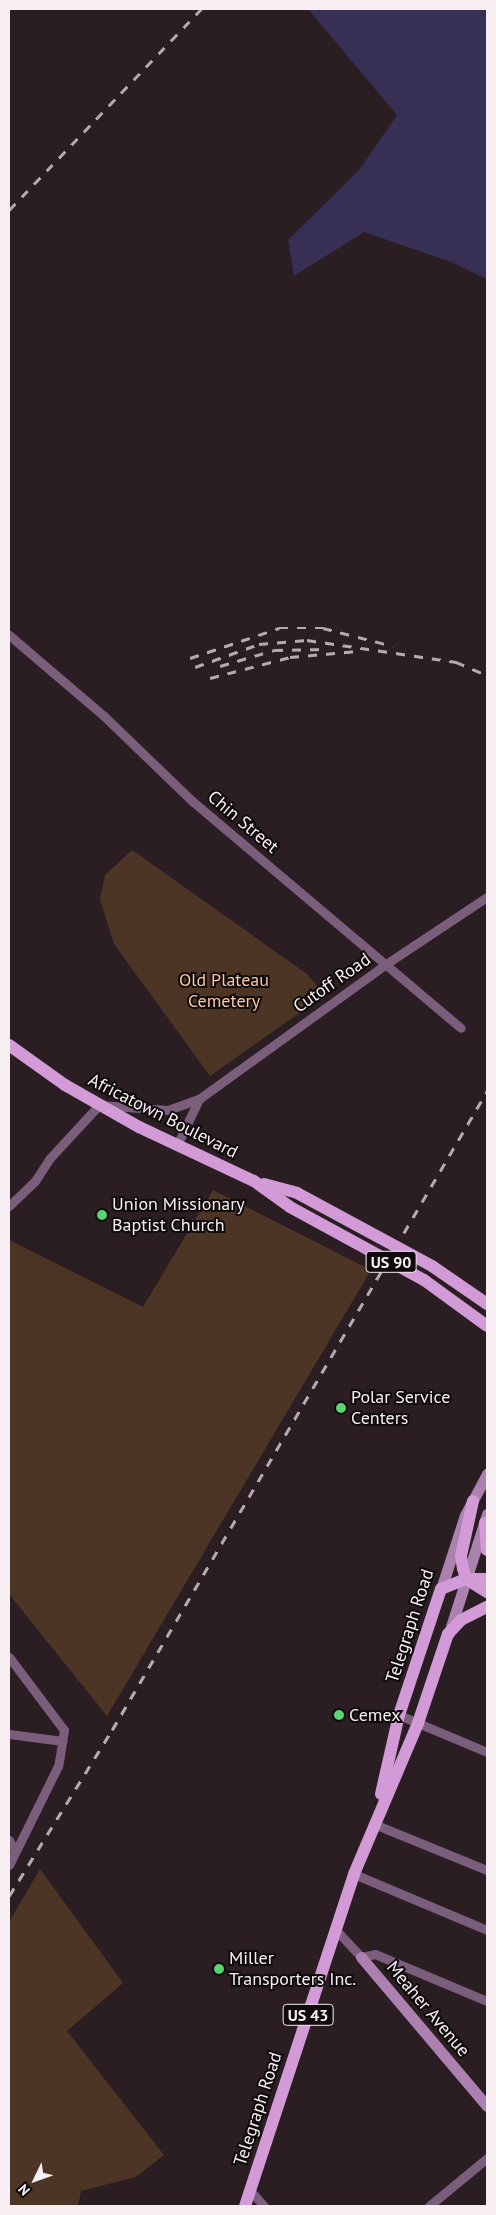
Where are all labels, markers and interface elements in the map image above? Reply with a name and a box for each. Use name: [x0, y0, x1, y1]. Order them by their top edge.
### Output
street label: Chin Street: [203, 786, 283, 858]
street label: Cutoff Road: [289, 949, 375, 1017]
park label: Old Plateau Cemetery: [179, 970, 269, 1012]
street label: Africatown Boulevard: [85, 1069, 241, 1163]
place label: Union Missionary Baptist Church: [112, 1194, 245, 1236]
marker: Union Missionary Baptist Church: [96, 1209, 108, 1221]
road number: US 90: [365, 1248, 417, 1276]
place label: Polar Service Centers: [351, 1387, 450, 1430]
marker: Polar Service Centers: [335, 1402, 347, 1414]
street label: Telegraph Road: [381, 1566, 439, 1686]
place label: Cemex: [349, 1704, 400, 1726]
marker: Cemex: [333, 1709, 345, 1721]
place label: Miller Transporters Inc.: [229, 1948, 356, 1990]
street label: Meaher Avenue: [382, 1957, 474, 2061]
marker: Miller Transporters Inc.: [213, 1963, 225, 1975]
road number: US 43: [282, 2002, 334, 2028]
street label: Telegraph Road: [229, 2049, 287, 2169]
north arrow: [10, 2155, 60, 2205]
text: N: [14, 2181, 34, 2199]

